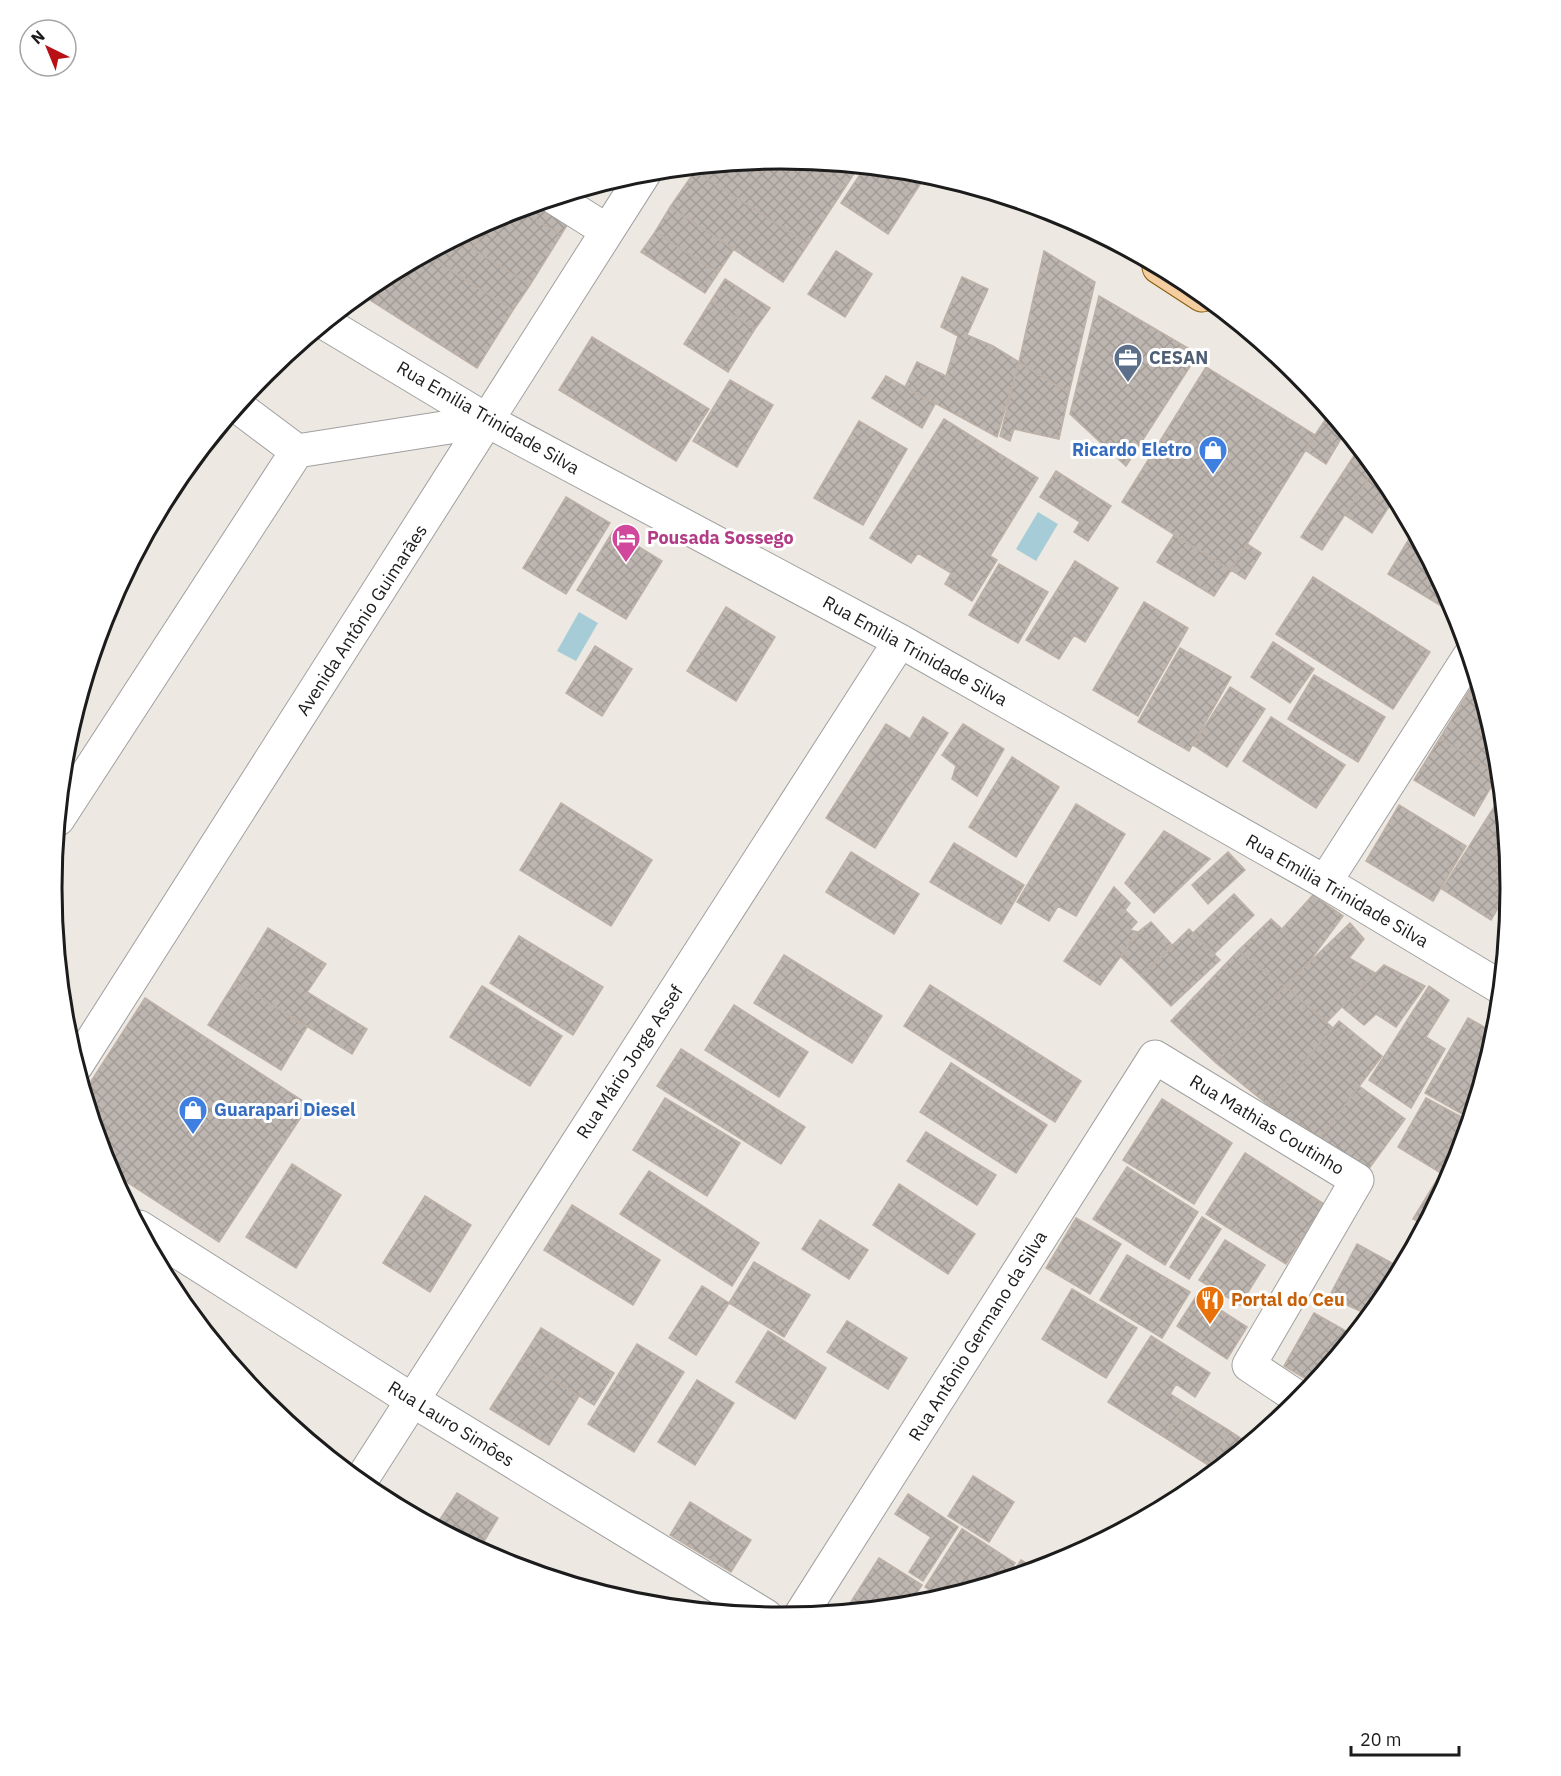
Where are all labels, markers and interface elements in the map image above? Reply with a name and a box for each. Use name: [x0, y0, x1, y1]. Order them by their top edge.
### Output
north arrow: [18, 18, 78, 78]
text: N: [27, 26, 49, 48]
office icon: CESAN: [1112, 342, 1144, 384]
place label: CESAN: [1149, 346, 1208, 369]
street label: Rua Emilia Trinidade Silva: [393, 356, 584, 480]
shop icon: Ricardo Eletro: [1197, 434, 1229, 476]
place label: Ricardo Eletro: [1072, 438, 1192, 461]
street label: Avenida Antônio Guimarães: [291, 520, 432, 720]
hotel icon: Pousada Sossego: [610, 522, 642, 564]
place label: Pousada Sossego: [647, 526, 794, 549]
street label: Rua Emilia Trinidade Silva: [819, 590, 1012, 711]
street label: Rua Emilia Trinidade Silva: [1242, 829, 1433, 953]
street label: Rua Mário Jorge Assef: [571, 980, 688, 1143]
street label: Rua Mathias Coutinho: [1186, 1069, 1349, 1180]
shop icon: Guarapari Diesel: [177, 1094, 209, 1136]
place label: Guarapari Diesel: [214, 1098, 356, 1121]
street label: Rua Antônio Germano da Silva: [903, 1226, 1052, 1445]
restaurant icon: Portal do Ceu: [1194, 1284, 1226, 1326]
place label: Portal do Ceu: [1231, 1288, 1345, 1311]
street label: Rua Lauro Simões: [384, 1375, 519, 1472]
scale bar: [1351, 1719, 1459, 1757]
text: 20 m: [1360, 1728, 1402, 1751]

